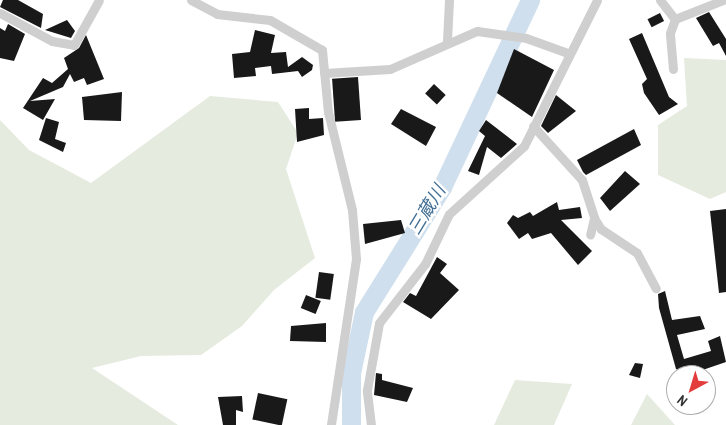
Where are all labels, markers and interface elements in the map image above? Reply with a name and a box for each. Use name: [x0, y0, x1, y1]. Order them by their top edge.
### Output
water label: 三蔵川: [404, 181, 450, 239]
north arrow: [666, 365, 716, 415]
text: N: [673, 391, 691, 410]

